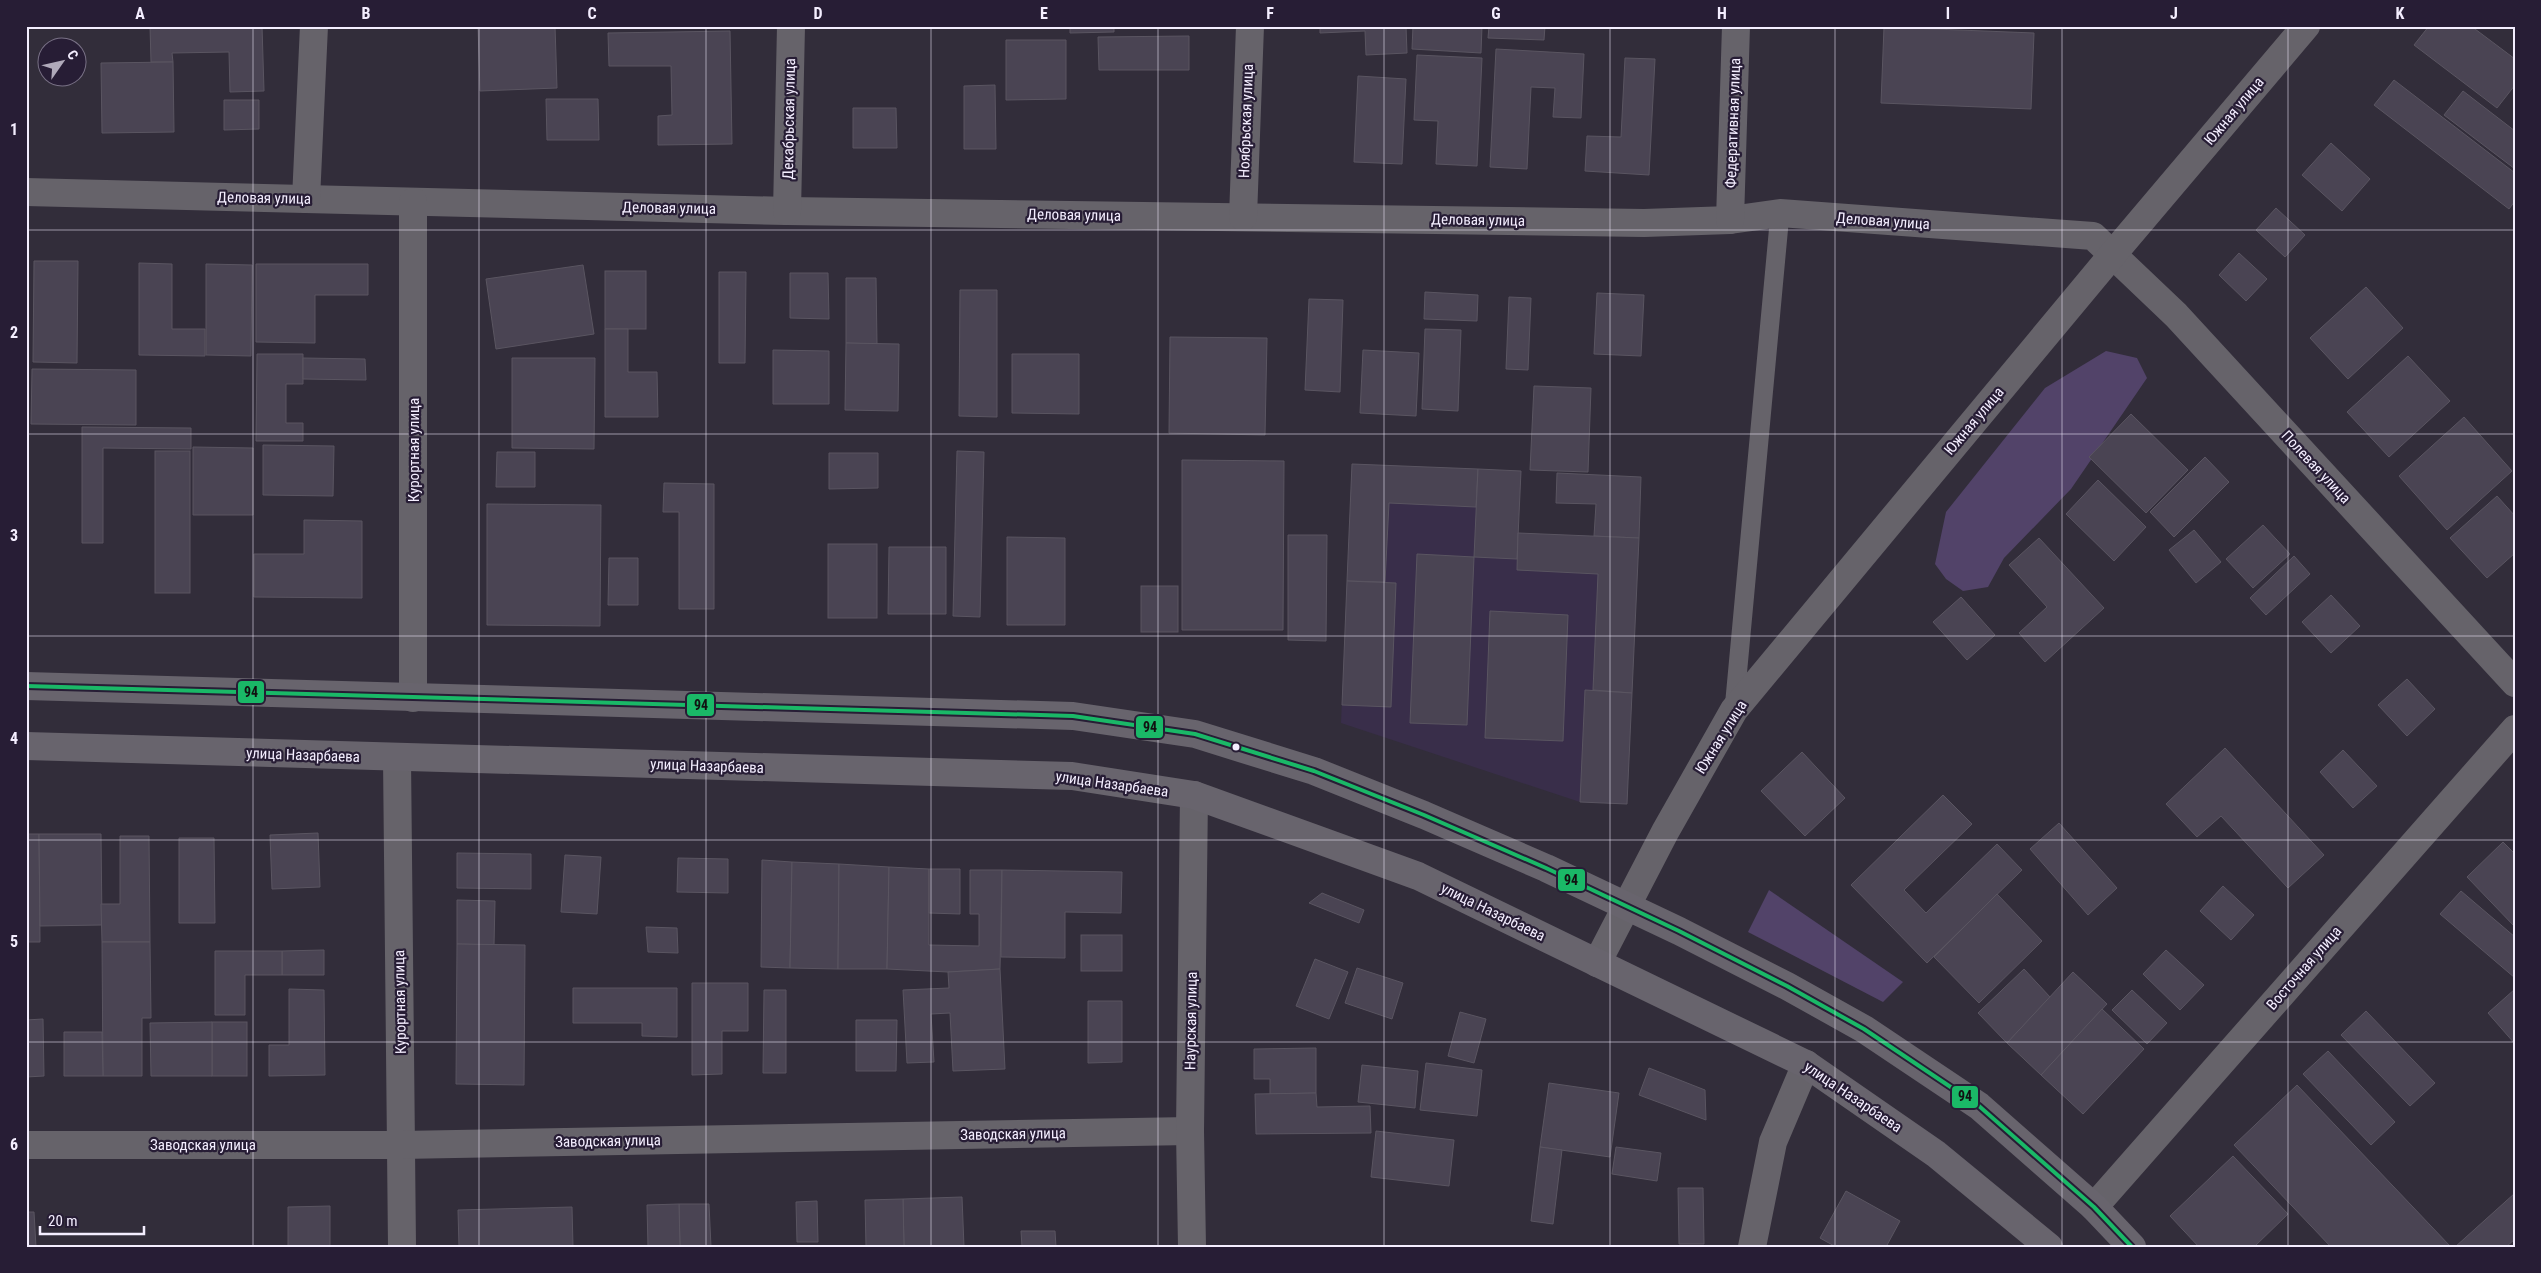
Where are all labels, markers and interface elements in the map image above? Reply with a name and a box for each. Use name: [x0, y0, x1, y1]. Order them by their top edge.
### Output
text: A: [135, 4, 145, 23]
text: B: [362, 4, 371, 23]
text: C: [587, 4, 597, 23]
text: D: [813, 4, 823, 23]
text: E: [1040, 4, 1048, 23]
text: F: [1266, 4, 1274, 23]
text: G: [1491, 4, 1501, 23]
text: H: [1717, 4, 1727, 23]
text: I: [1946, 4, 1950, 23]
text: J: [2170, 4, 2178, 23]
text: K: [2396, 4, 2405, 23]
north arrow: [38, 38, 88, 88]
text: С: [64, 47, 82, 63]
street label: Декабрьская улица: [779, 58, 799, 180]
street label: Федеративная улица: [1722, 58, 1744, 188]
street label: Ноябрьская улица: [1235, 64, 1257, 178]
street label: Южная улица: [2200, 73, 2268, 149]
text: 1: [10, 120, 18, 139]
street label: Деловая улица: [217, 188, 311, 208]
street label: Деловая улица: [622, 198, 716, 218]
street label: Деловая улица: [1027, 205, 1121, 225]
street label: Деловая улица: [1836, 209, 1930, 233]
street label: Деловая улица: [1431, 210, 1525, 230]
text: 2: [10, 323, 18, 342]
street label: Южная улица: [1940, 383, 2008, 459]
street label: Курортная улица: [405, 398, 423, 502]
street label: Полевая улица: [2278, 427, 2354, 507]
text: 3: [10, 526, 18, 545]
line badge: 94: [237, 680, 265, 704]
text: 94: [244, 684, 258, 700]
line badge: 94: [686, 693, 715, 717]
text: 94: [694, 697, 708, 713]
street label: Южная улица: [1691, 697, 1751, 777]
line badge: 94: [1135, 715, 1164, 739]
text: 94: [1143, 719, 1157, 735]
text: 4: [10, 729, 18, 748]
unlabelled marker: [1231, 742, 1241, 752]
street label: улица Назарбаева: [246, 744, 360, 766]
street label: улица Назарбаева: [650, 755, 764, 777]
street label: улица Назарбаева: [1054, 767, 1170, 801]
line badge: 94: [1557, 868, 1586, 892]
text: 94: [1564, 872, 1578, 888]
street label: улица Назарбаева: [1438, 879, 1548, 945]
street label: Восточная улица: [2263, 922, 2345, 1014]
text: 5: [10, 932, 18, 951]
street label: Курортная улица: [390, 950, 410, 1054]
street label: Наурская улица: [1181, 972, 1201, 1070]
street label: улица Назарбаева: [1801, 1058, 1905, 1136]
line badge: 94: [1951, 1085, 1979, 1109]
text: 94: [1958, 1088, 1972, 1104]
street label: Заводская улица: [960, 1124, 1066, 1144]
street label: Заводская улица: [555, 1131, 661, 1151]
text: 6: [10, 1135, 18, 1154]
street label: Заводская улица: [150, 1136, 256, 1154]
scale bar: [40, 1203, 144, 1235]
text: 20 m: [48, 1212, 78, 1230]

